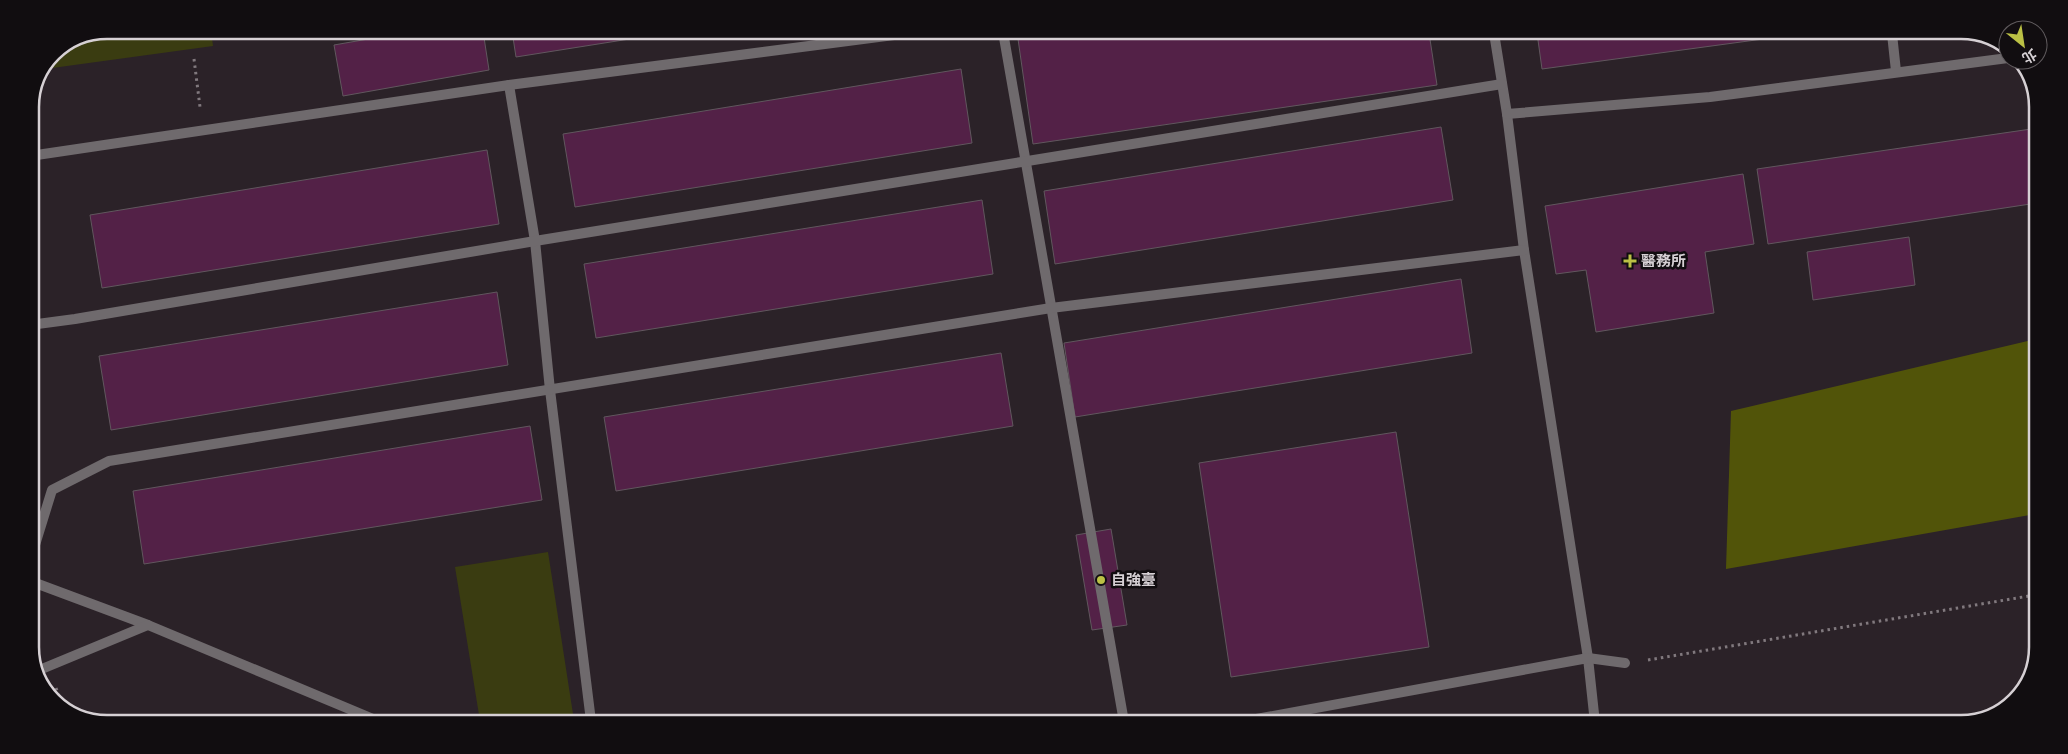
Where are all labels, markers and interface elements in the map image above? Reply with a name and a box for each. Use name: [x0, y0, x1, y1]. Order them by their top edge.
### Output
north arrow: [1998, 20, 2048, 70]
text: 北: [2019, 45, 2040, 68]
place label: 醫務所: [1641, 251, 1686, 271]
marker: 醫務所: [1623, 254, 1637, 268]
place label: 自強臺: [1111, 570, 1156, 590]
marker: 自強臺: [1095, 574, 1107, 586]

